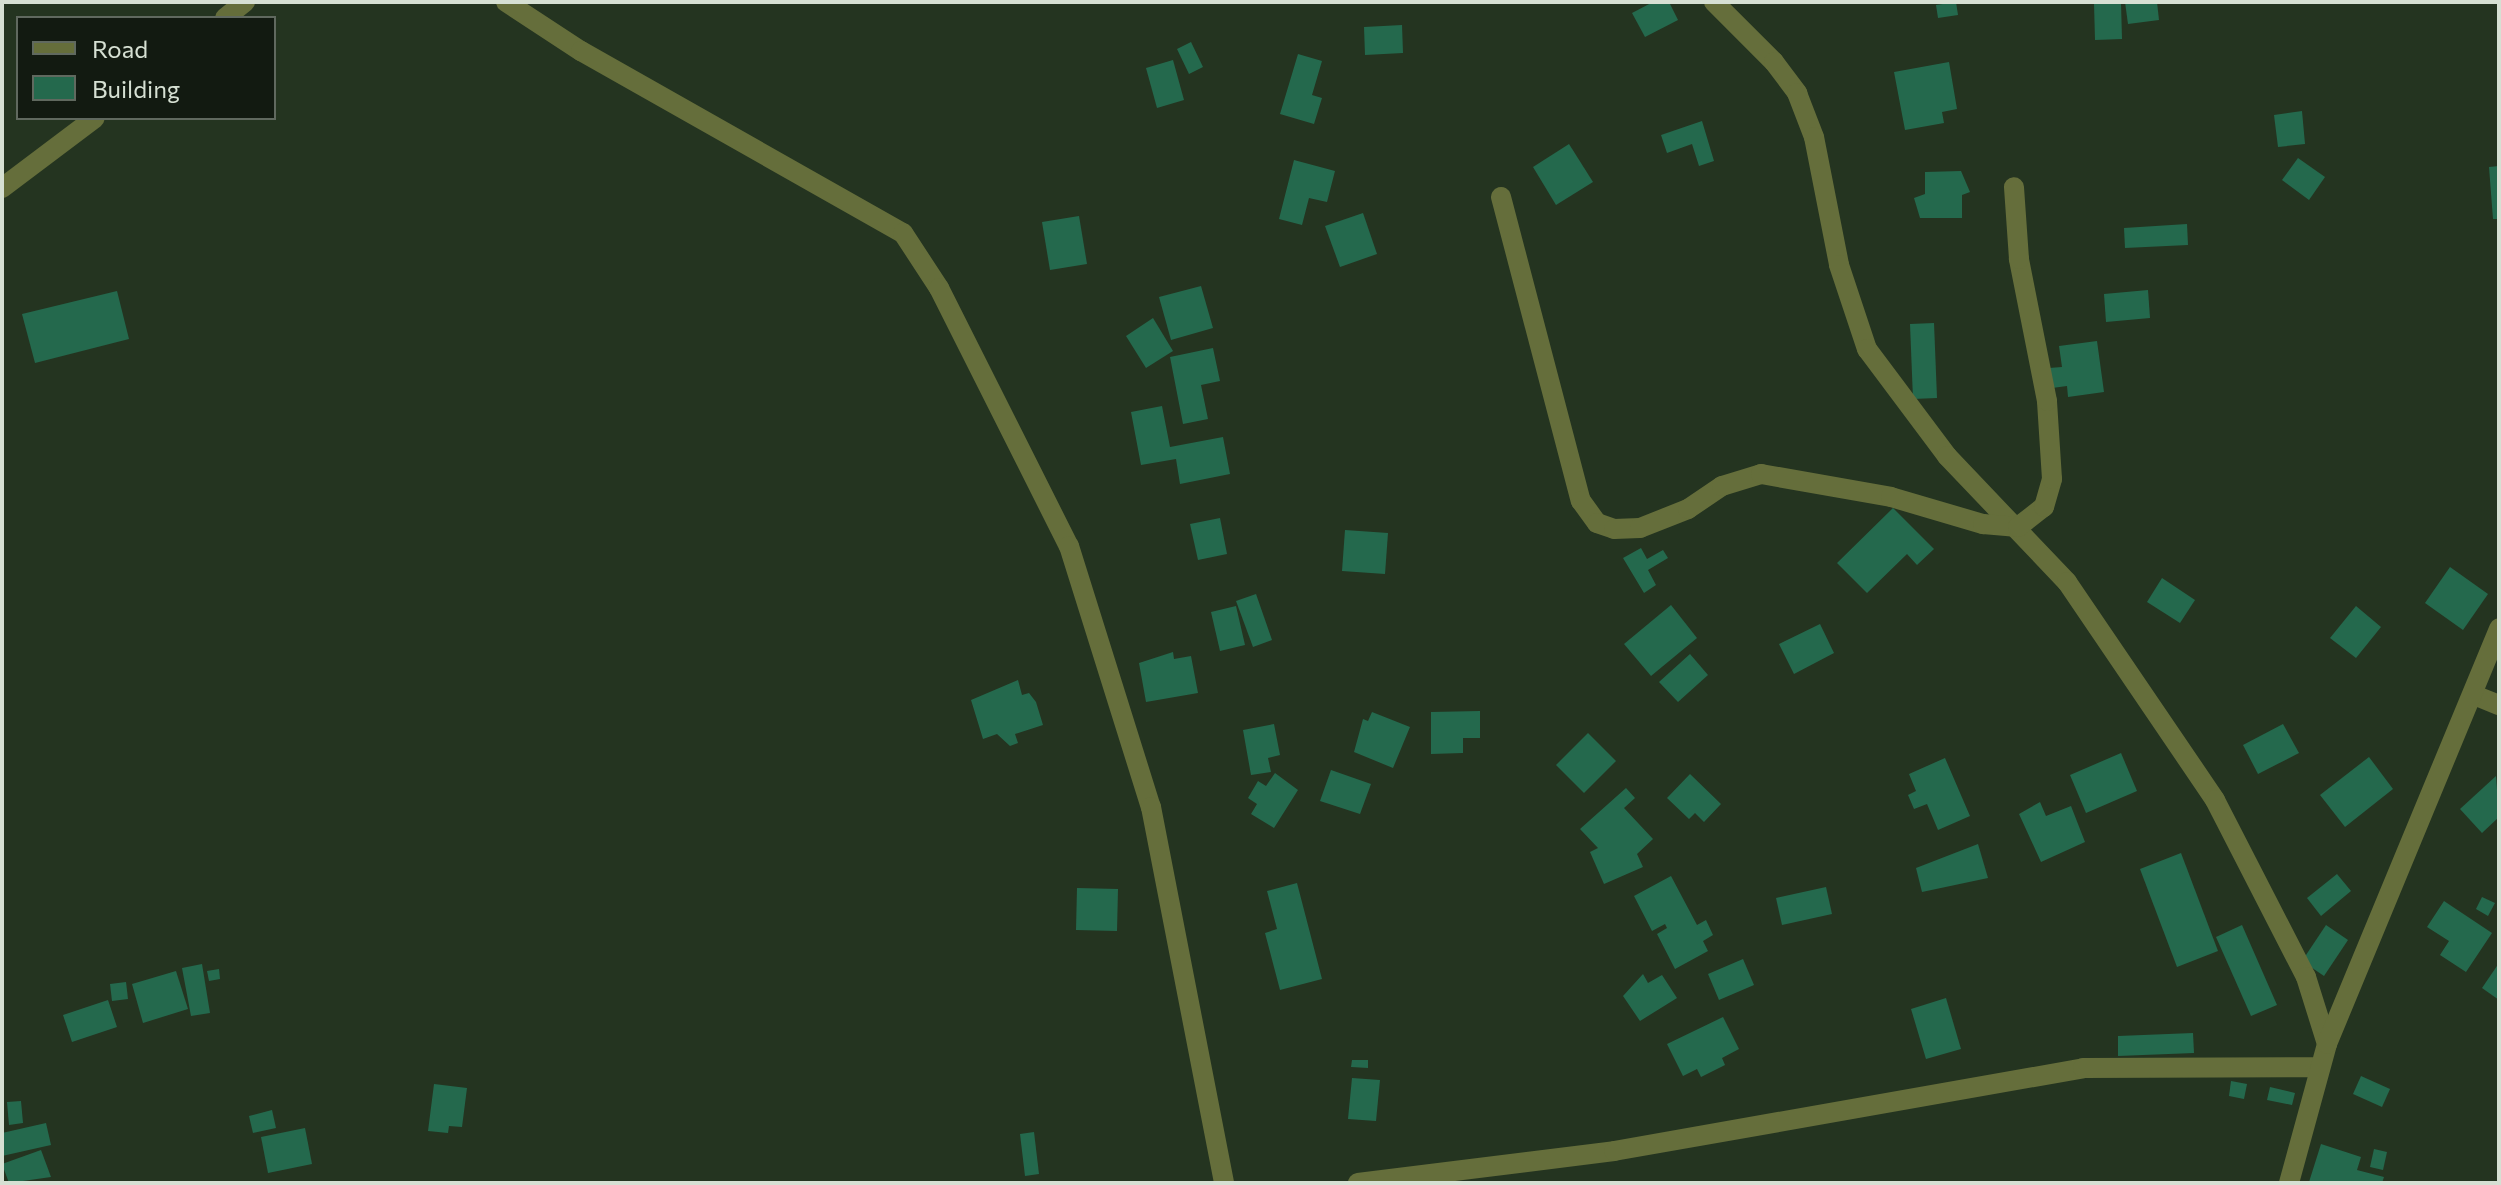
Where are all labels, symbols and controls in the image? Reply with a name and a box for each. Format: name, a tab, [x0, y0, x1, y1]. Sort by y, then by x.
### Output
legend	[16, 16, 276, 120]
text: Road	[92, 34, 148, 63]
text: Building	[92, 74, 180, 103]

